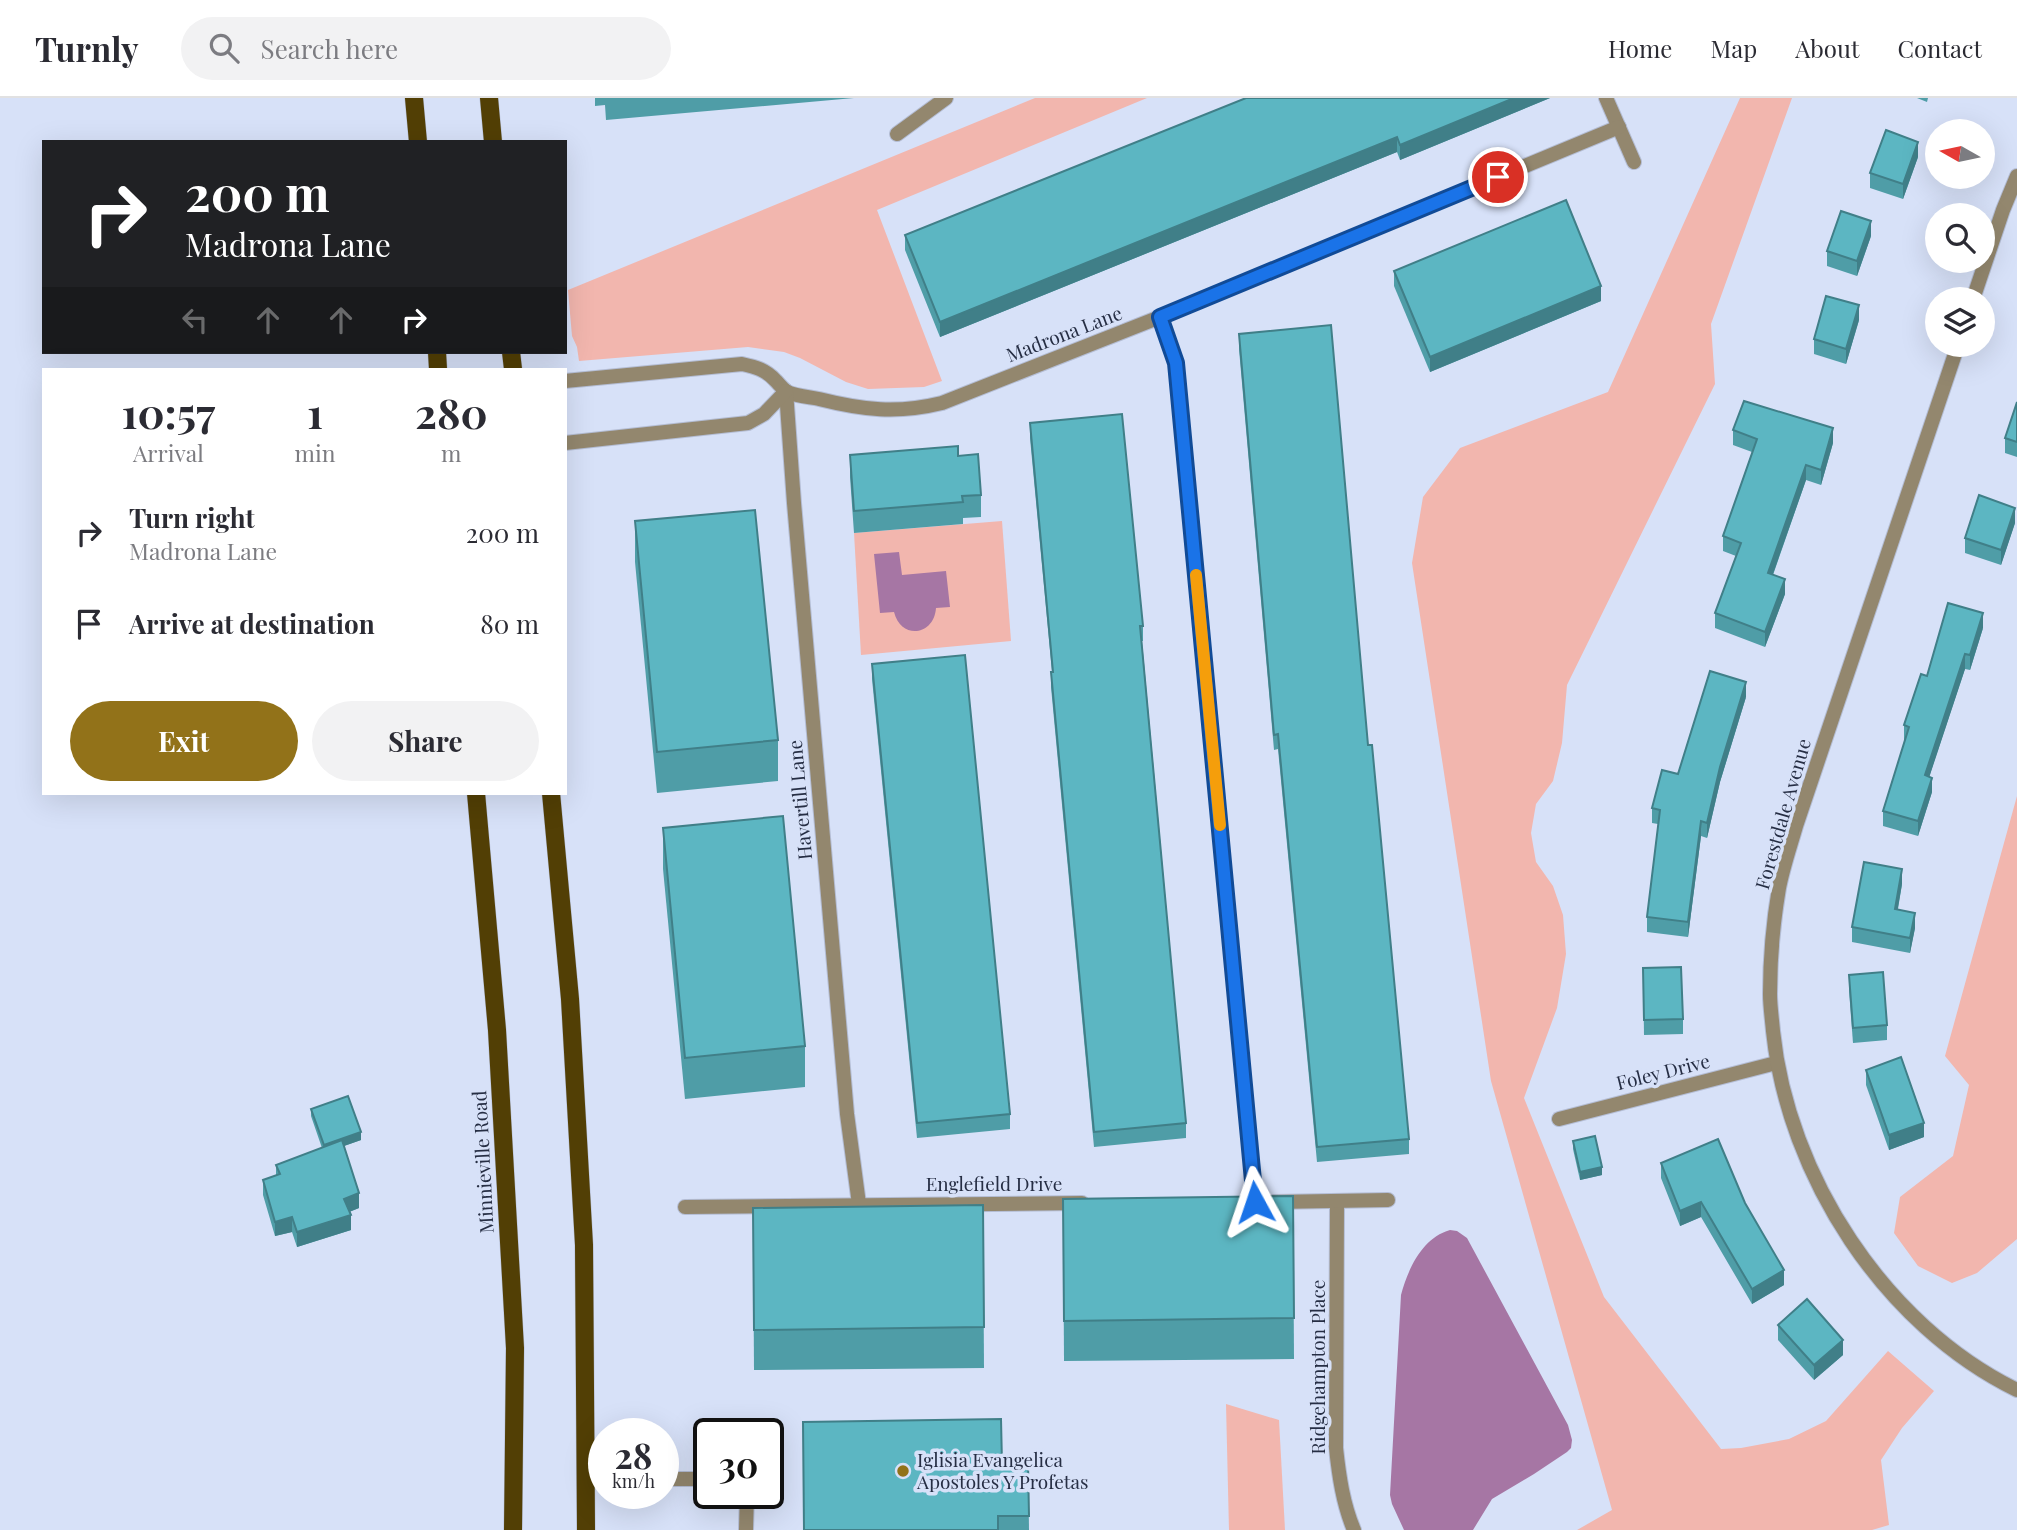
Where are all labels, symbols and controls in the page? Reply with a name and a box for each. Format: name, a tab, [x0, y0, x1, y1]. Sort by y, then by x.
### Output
search box	[181, 17, 671, 80]
text: Turnly	[35, 26, 139, 70]
icon: search	[205, 29, 243, 67]
text: Search here	[261, 31, 398, 66]
text: Home	[1608, 32, 1672, 64]
text: Map	[1710, 32, 1757, 64]
text: About	[1795, 32, 1859, 64]
text: Contact	[1897, 32, 1982, 64]
north arrow	[1925, 119, 1995, 189]
map controls	[1925, 119, 1995, 357]
pin	[1468, 147, 1528, 207]
icon: arrive	[1479, 158, 1517, 196]
text: 200 m	[185, 159, 330, 224]
icon: right	[70, 168, 161, 259]
button: search	[1925, 203, 1995, 273]
text: Madrona Lane	[185, 222, 391, 265]
button: layers	[1925, 287, 1995, 357]
street label: Madrona Lane	[1002, 299, 1125, 367]
icon: left	[176, 301, 214, 339]
icon: ahead	[249, 301, 287, 339]
icon: ahead	[322, 301, 360, 339]
icon: right	[395, 301, 433, 339]
text: 10:57	[121, 384, 215, 440]
text: 1	[307, 384, 323, 440]
text: 280	[415, 384, 488, 440]
text: Arrival	[133, 437, 204, 468]
text: min	[295, 437, 336, 468]
text: m	[441, 437, 461, 468]
text: Turn right	[129, 500, 255, 535]
icon: right	[70, 514, 108, 552]
text: 200 m	[466, 515, 539, 550]
text: Madrona Lane	[129, 535, 277, 566]
icon: arrive	[70, 605, 108, 643]
text: Arrive at destination	[129, 606, 375, 641]
text: 80 m	[480, 606, 539, 641]
button: Exit	[70, 701, 298, 781]
button: Share	[312, 701, 539, 781]
street label: Forestdale Avenue	[1748, 735, 1816, 892]
street label: Havertill Lane	[781, 739, 817, 861]
street label: Foley Drive	[1613, 1047, 1712, 1095]
street label: Minnieville Road	[465, 1090, 499, 1234]
position arrow	[1218, 1165, 1292, 1239]
street label: Englefield Drive	[926, 1170, 1062, 1196]
street label: Ridgehampton Place	[1304, 1280, 1330, 1454]
speed limit sign: 30	[693, 1418, 784, 1509]
text: 28	[615, 1431, 652, 1478]
place label: Iglisia Evangelica Apostoles Y Profetas	[916, 1446, 1089, 1494]
marker: Iglisia Evangelica Apostoles Y Profetas	[895, 1463, 911, 1479]
text: km/h	[612, 1469, 655, 1493]

